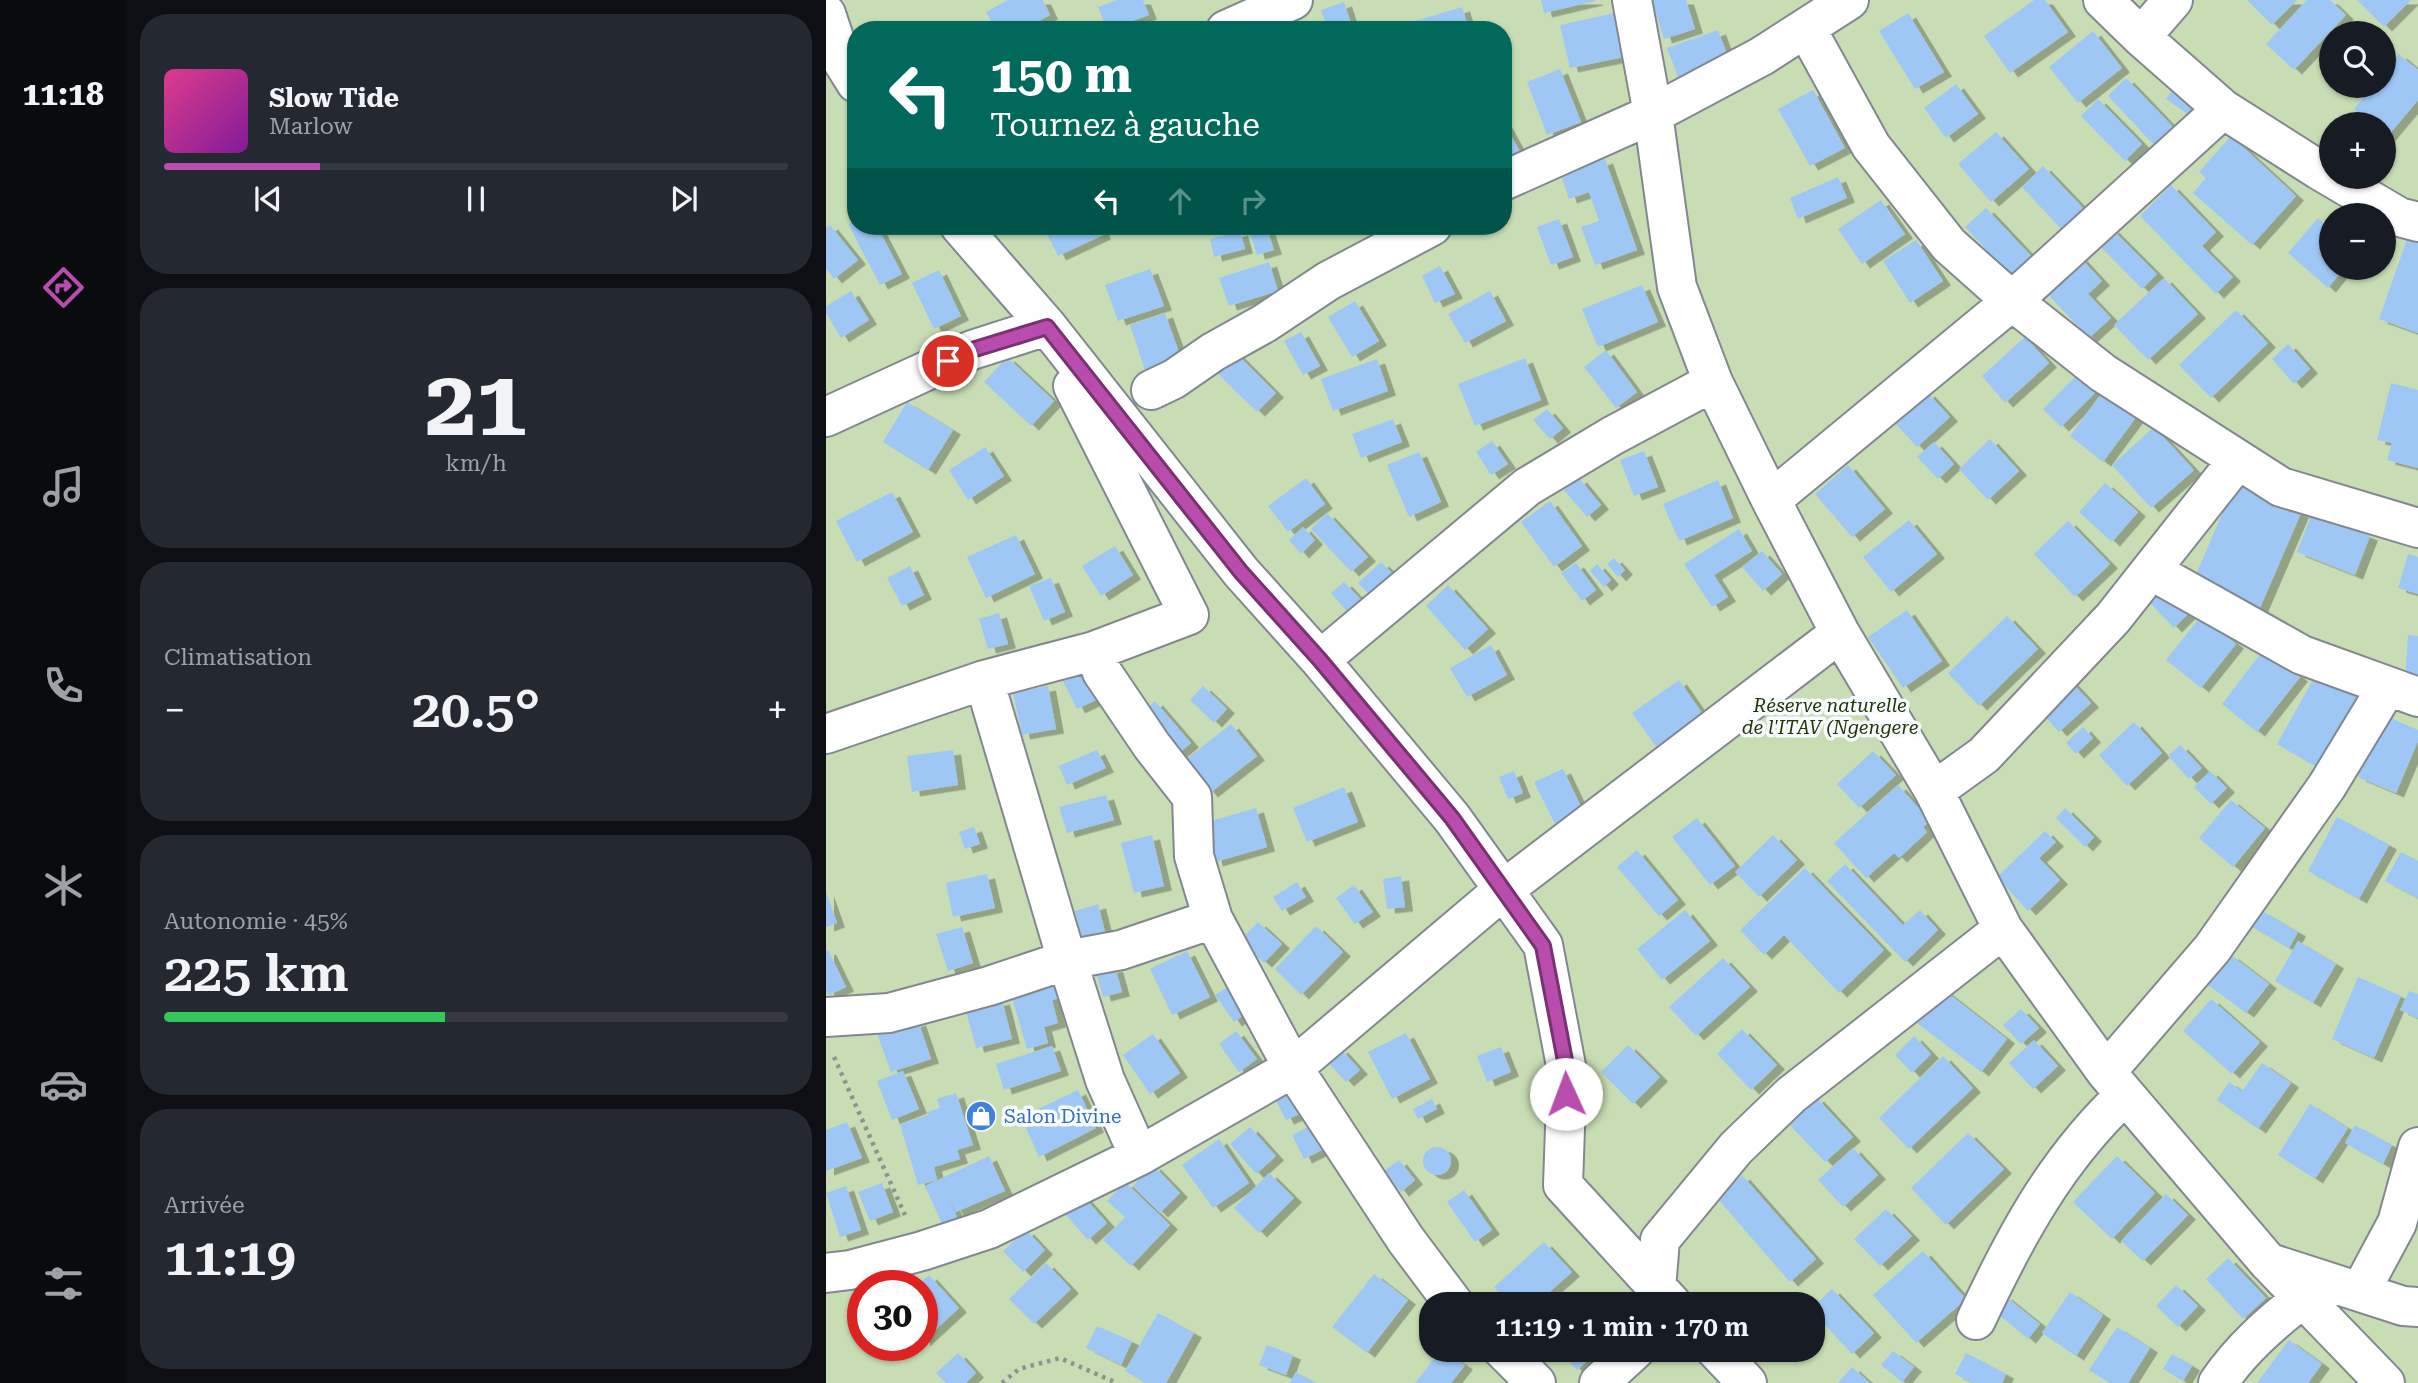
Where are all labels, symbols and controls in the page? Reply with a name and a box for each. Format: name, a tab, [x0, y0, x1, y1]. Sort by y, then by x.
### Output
map controls	[2319, 21, 2396, 280]
button: search	[2319, 21, 2396, 98]
text: 150 m	[990, 47, 1132, 104]
icon: left	[875, 49, 966, 140]
text: 11:18	[22, 75, 104, 113]
text: Slow Tide	[269, 83, 399, 113]
text: Tournez à gauche	[990, 106, 1260, 144]
button: +	[2319, 112, 2396, 189]
text: Marlow	[269, 113, 352, 140]
icon: previous	[249, 180, 287, 218]
icon: pause	[457, 180, 495, 218]
icon: next	[665, 180, 703, 218]
icon: left	[1088, 182, 1126, 220]
icon: ahead	[1161, 182, 1199, 220]
icon: right	[1234, 182, 1272, 220]
button: −	[2319, 203, 2396, 280]
icon: directions	[39, 263, 88, 312]
pin	[918, 331, 978, 391]
icon: arrive	[929, 342, 967, 380]
text: 21	[425, 351, 527, 457]
text: km/h	[445, 450, 507, 477]
icon: music	[39, 462, 88, 511]
text: Climatisation	[164, 644, 312, 671]
icon: phone	[39, 661, 88, 710]
text: 20.5°	[412, 679, 540, 740]
text: −	[164, 688, 185, 732]
text: +	[767, 688, 788, 732]
park label: Réserve naturelle de l'ITAV (Ngengere	[1742, 694, 1919, 739]
icon: climate	[39, 861, 88, 910]
text: Autonomie · 45%	[164, 908, 348, 935]
text: 225 km	[164, 943, 349, 1004]
position arrow	[1529, 1057, 1603, 1131]
icon: car	[39, 1060, 88, 1109]
shop icon: Salon Divine	[964, 1099, 998, 1133]
place label: Salon Divine	[1004, 1105, 1121, 1128]
text: Arrivée	[164, 1192, 245, 1219]
text: 11:19	[164, 1227, 296, 1288]
icon: filters	[39, 1259, 88, 1308]
speed limit sign: 30	[847, 1270, 938, 1361]
text: 11:19 · 1 min · 170 m	[1495, 1312, 1749, 1342]

